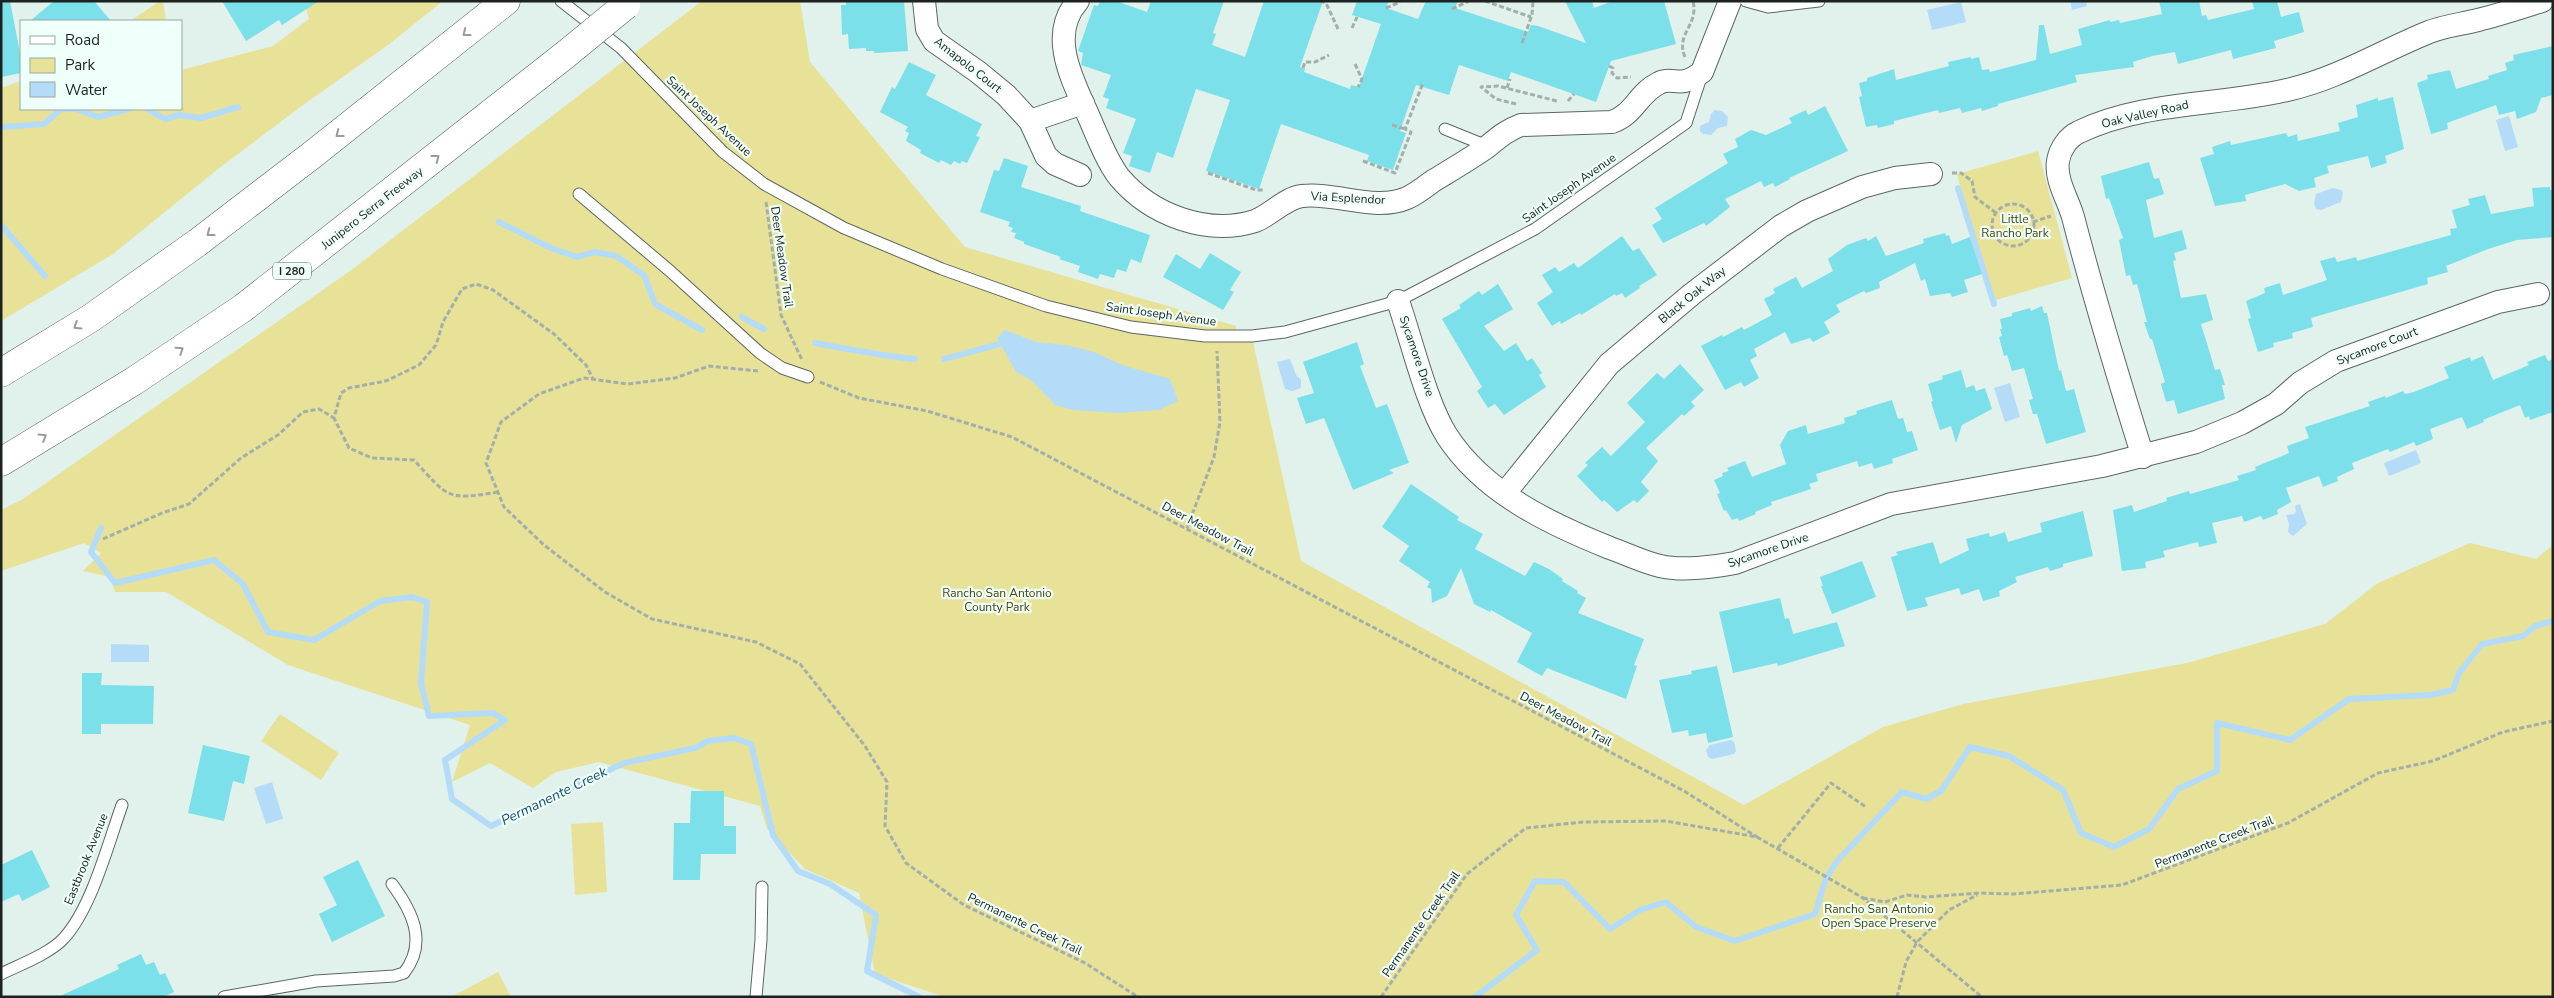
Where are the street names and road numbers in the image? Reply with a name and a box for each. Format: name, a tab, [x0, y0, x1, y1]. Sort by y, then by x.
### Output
street label: Amapolo Court	[931, 33, 1006, 97]
street label: Saint Joseph Avenue	[663, 72, 755, 160]
street label: Oak Valley Road	[2100, 96, 2190, 132]
street label: Saint Joseph Avenue	[1519, 150, 1619, 226]
street label: Junipero Serra Freeway	[317, 163, 427, 253]
street label: Via Esplendor	[1309, 188, 1386, 208]
street label: Deer Meadow Trail	[767, 205, 797, 309]
road number: I 280	[273, 262, 311, 280]
street label: Black Oak Way	[1655, 262, 1730, 327]
street label: Saint Joseph Avenue	[1105, 298, 1217, 330]
street label: Sycamore Drive	[1396, 314, 1438, 398]
street label: Sycamore Court	[2334, 323, 2421, 369]
street label: Deer Meadow Trail	[1159, 498, 1257, 560]
street label: Sycamore Drive	[1726, 529, 1810, 571]
street label: Deer Meadow Trail	[1517, 688, 1615, 750]
street label: Eastbrook Avenue	[60, 811, 112, 907]
street label: Permanente Creek Trail	[2152, 812, 2276, 872]
street label: Permanente Creek Trail	[1378, 868, 1464, 980]
street label: Permanente Creek Trail	[965, 889, 1085, 959]

